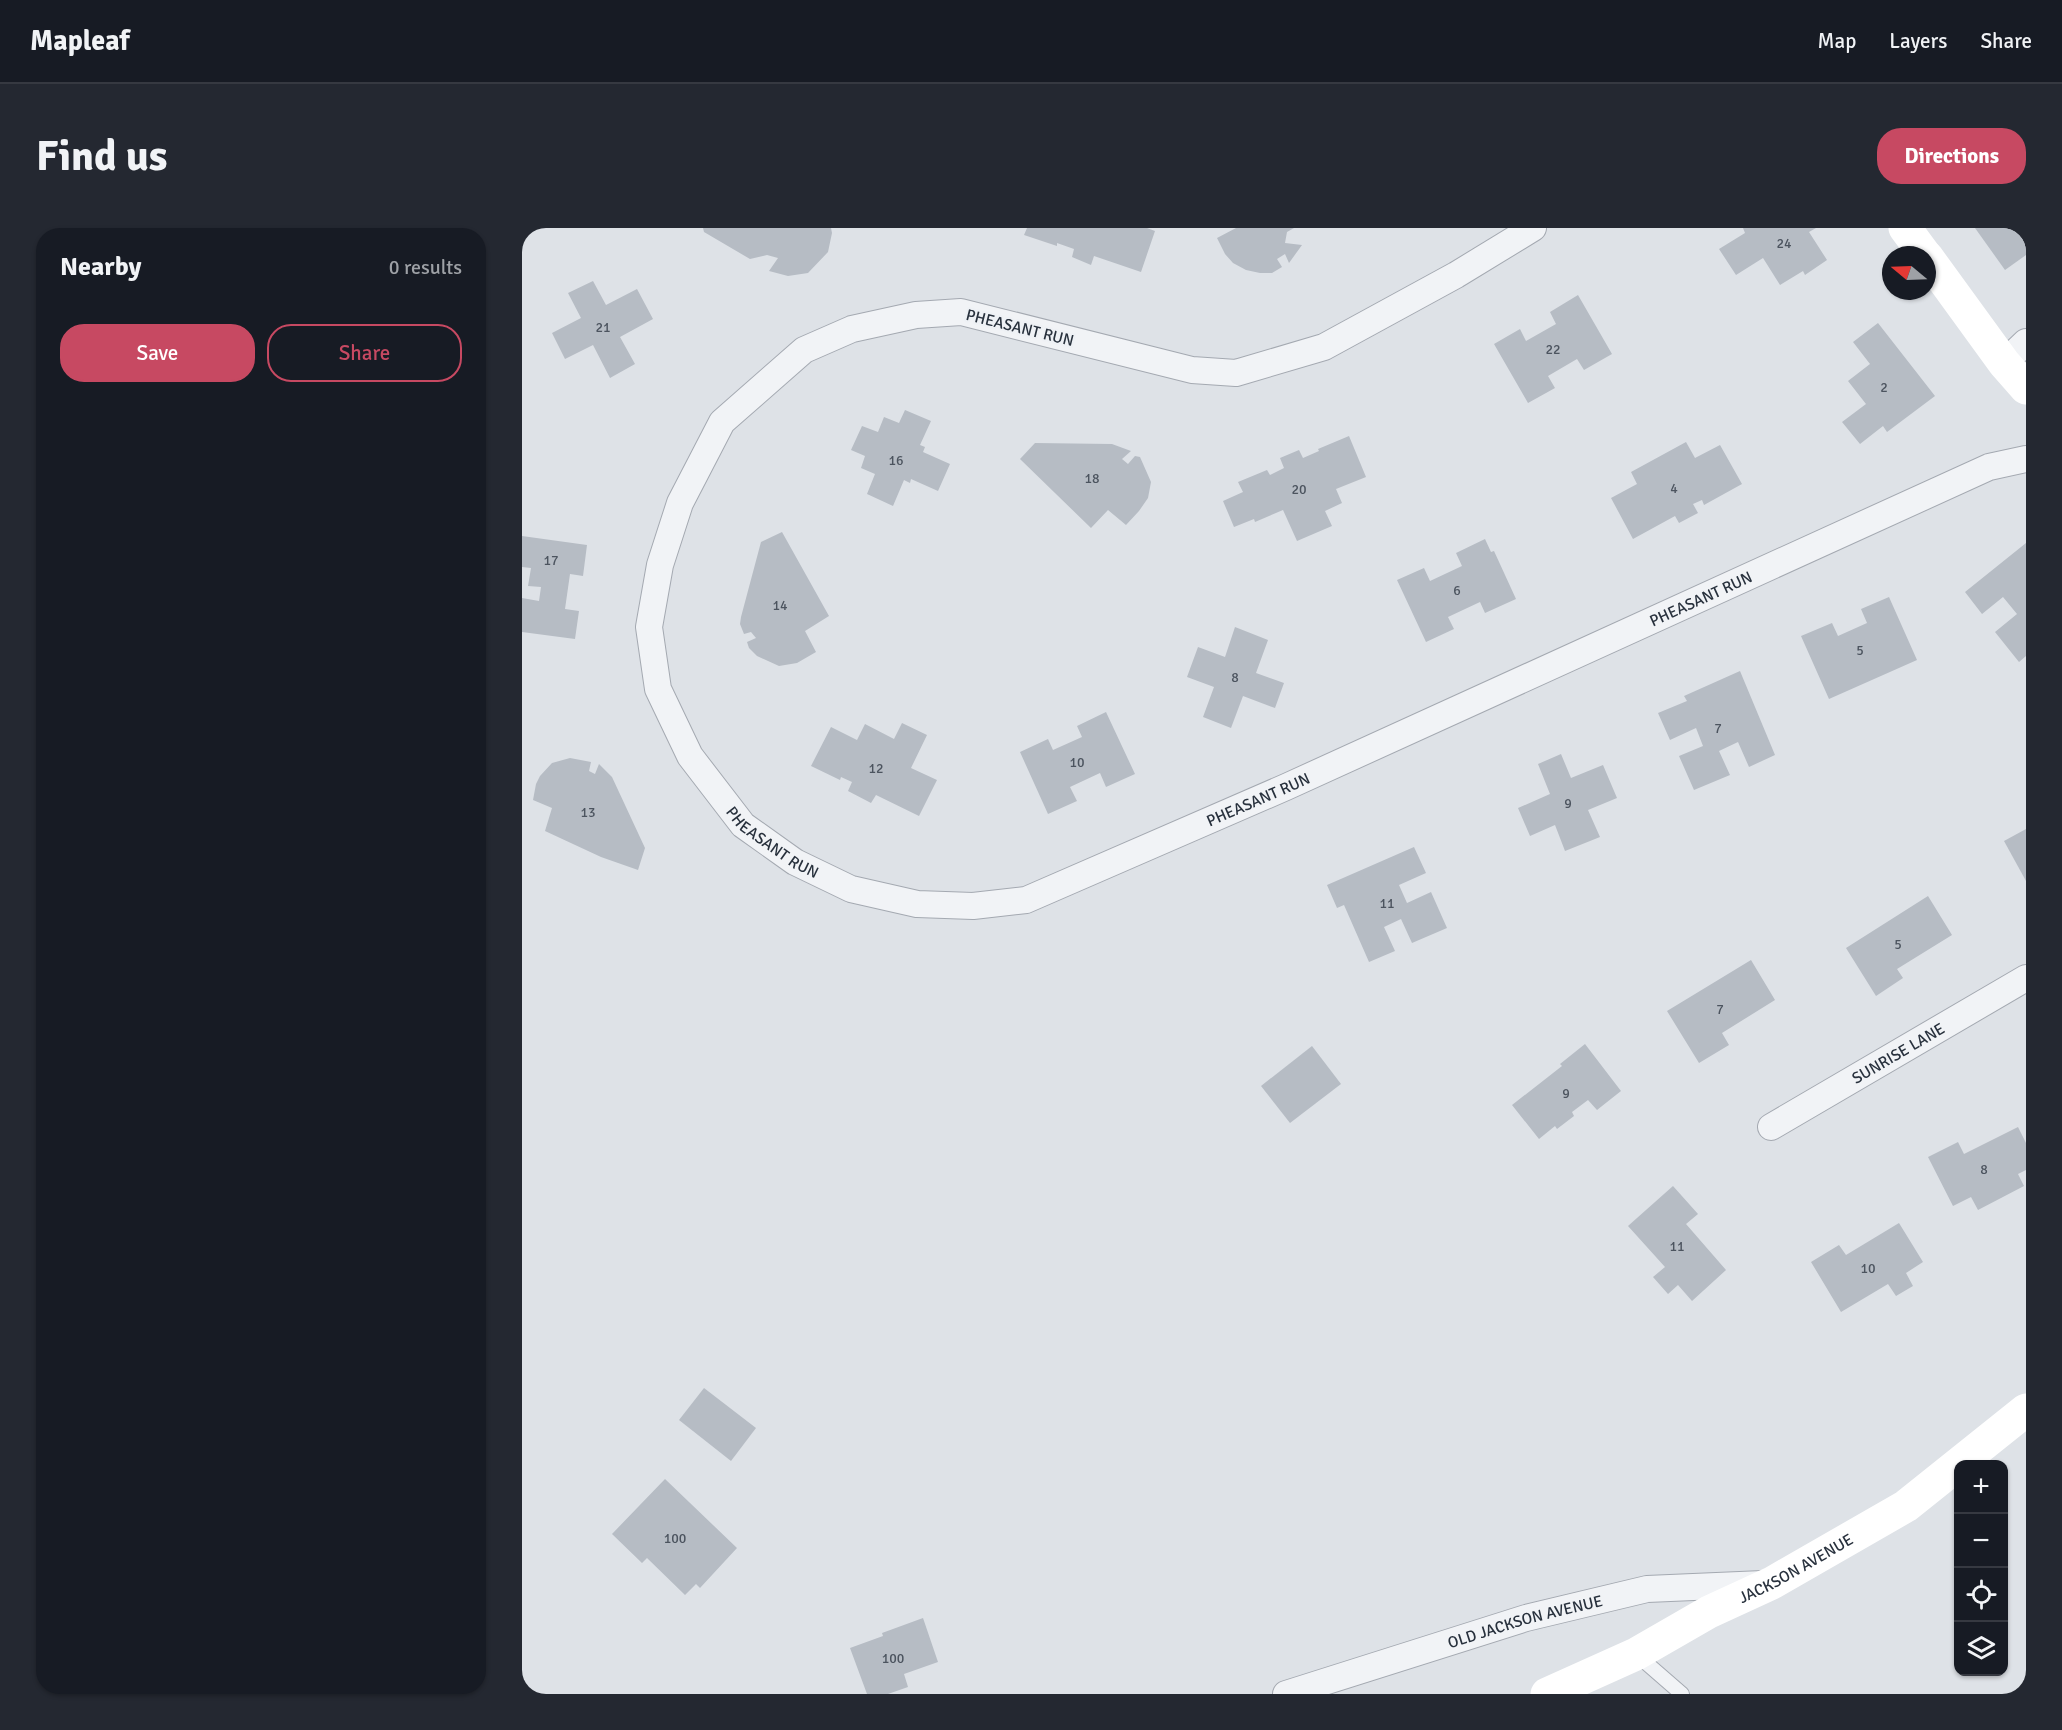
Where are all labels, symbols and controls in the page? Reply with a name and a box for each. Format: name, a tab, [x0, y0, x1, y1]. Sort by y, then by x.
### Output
text: Mapleaf	[30, 24, 130, 58]
text: Map	[1818, 28, 1856, 54]
text: Layers	[1889, 28, 1947, 54]
text: Share	[1980, 28, 2032, 54]
button: Directions	[1877, 128, 2026, 184]
text: Find us	[36, 131, 167, 182]
house number: 24	[1776, 235, 1792, 252]
north arrow	[1882, 246, 1936, 300]
text: Nearby	[60, 251, 141, 283]
text: 0 results	[389, 255, 462, 280]
street label: PHEASANT RUN	[964, 305, 1076, 351]
house number: 21	[595, 319, 611, 336]
button: Save	[60, 324, 255, 382]
button: Share	[267, 324, 462, 382]
house number: 22	[1545, 341, 1561, 358]
house number: 2	[1880, 379, 1888, 396]
house number: 16	[888, 452, 904, 469]
house number: 18	[1084, 470, 1100, 487]
house number: 4	[1670, 480, 1678, 497]
house number: 20	[1291, 481, 1307, 498]
house number: 17	[543, 552, 559, 569]
street label: PHEASANT RUN	[1646, 567, 1755, 631]
house number: 6	[1453, 582, 1461, 599]
house number: 14	[772, 597, 788, 614]
house number: 5	[1856, 642, 1864, 659]
house number: 8	[1231, 669, 1239, 686]
house number: 7	[1714, 720, 1722, 737]
house number: 10	[1069, 754, 1085, 771]
house number: 12	[868, 760, 884, 777]
street label: PHEASANT RUN	[1204, 769, 1313, 831]
house number: 9	[1564, 795, 1572, 812]
street label: PHEASANT RUN	[721, 803, 822, 883]
house number: 13	[580, 804, 596, 821]
house number: 11	[1379, 895, 1395, 912]
house number: 5	[1894, 936, 1902, 953]
house number: 7	[1716, 1001, 1724, 1018]
street label: SUNRISE LANE	[1848, 1019, 1948, 1089]
house number: 9	[1562, 1085, 1570, 1102]
house number: 8	[1980, 1161, 1988, 1178]
house number: 11	[1669, 1238, 1685, 1255]
house number: 10	[1860, 1260, 1876, 1277]
map controls	[1954, 1460, 2008, 1676]
button: +	[1954, 1460, 2008, 1514]
button: −	[1954, 1514, 2008, 1568]
house number: 100	[664, 1530, 686, 1547]
street label: JACKSON AVENUE	[1736, 1530, 1857, 1608]
button: locate	[1954, 1568, 2008, 1622]
street label: OLD JACKSON AVENUE	[1445, 1591, 1605, 1653]
button: layers	[1954, 1622, 2008, 1676]
house number: 100	[882, 1650, 904, 1667]

